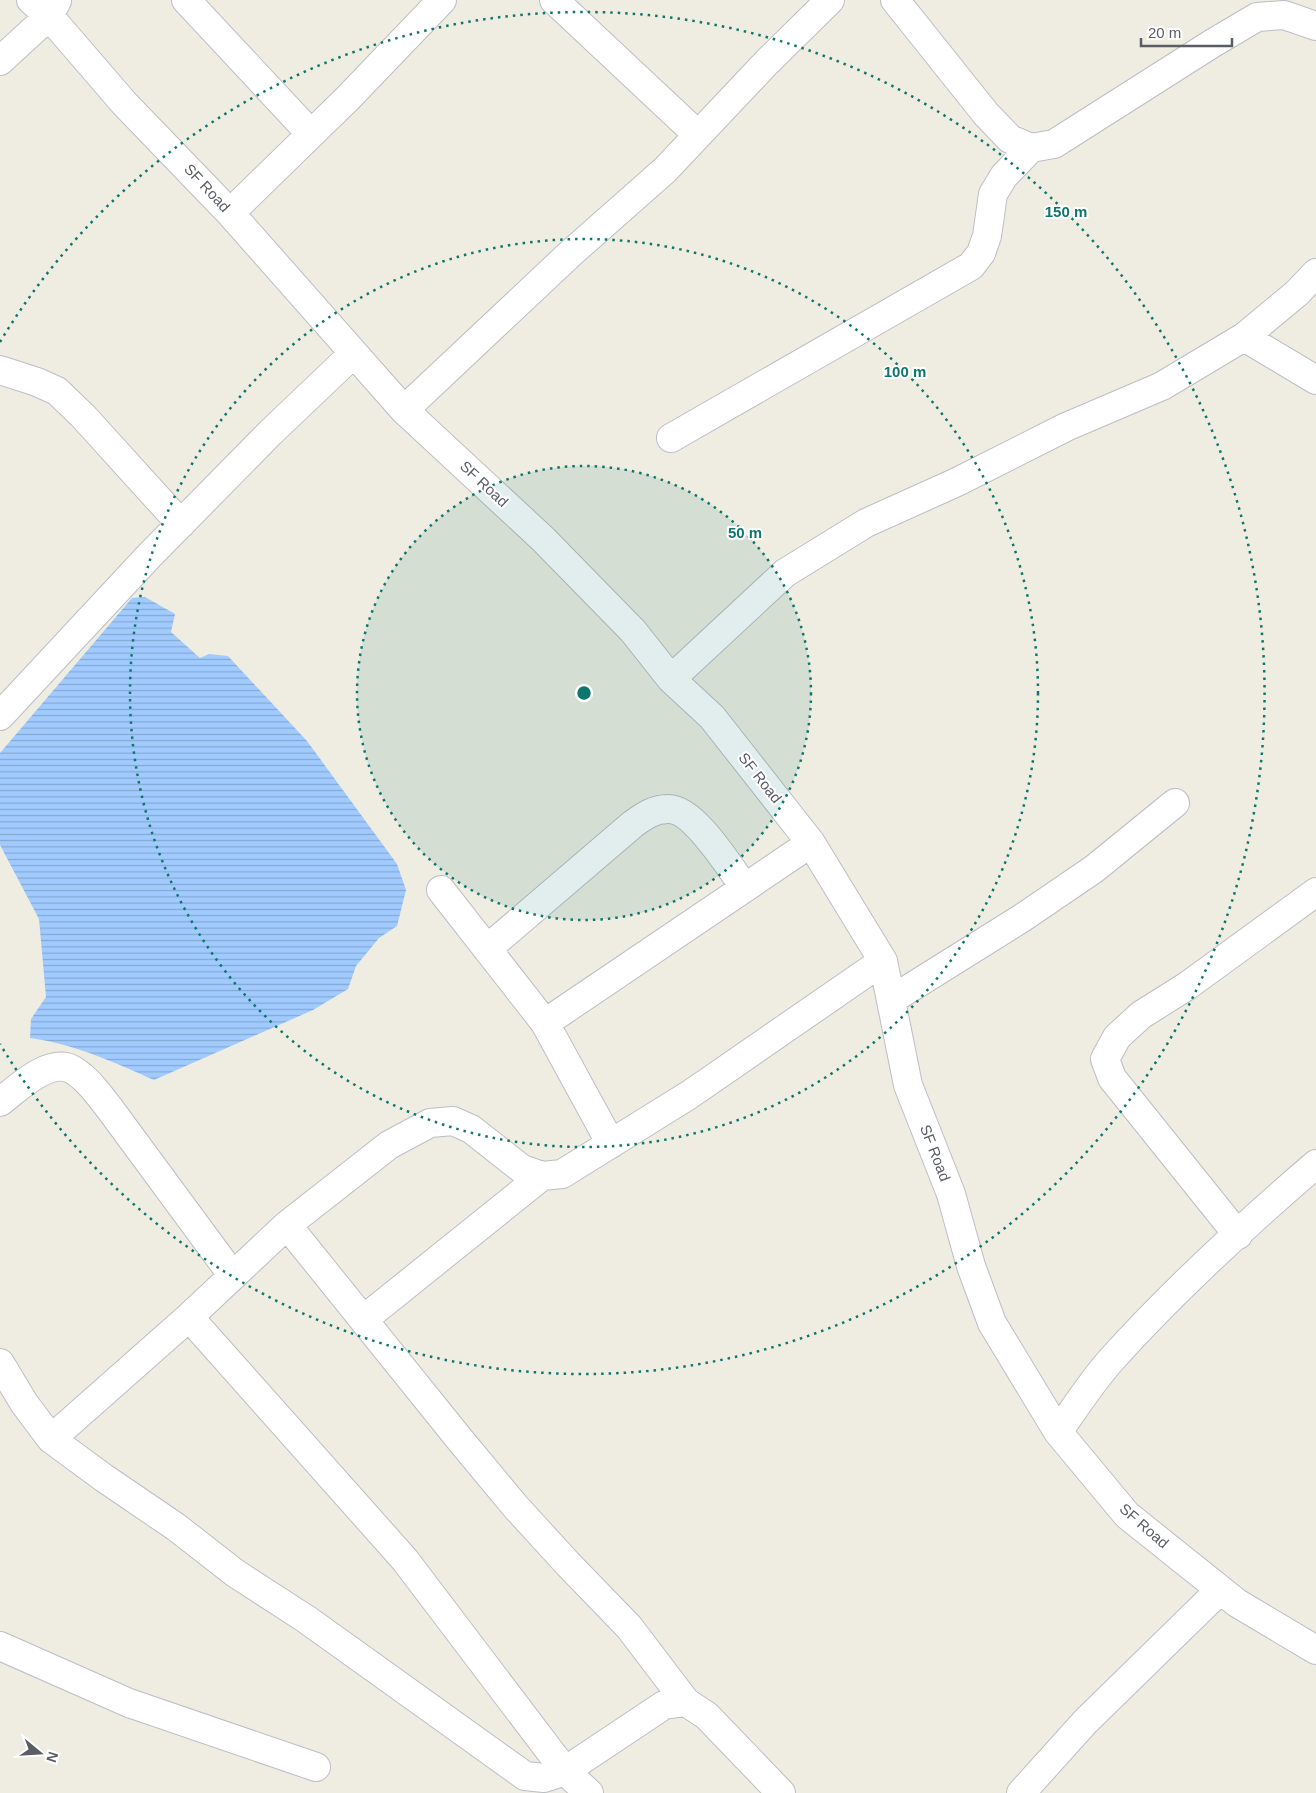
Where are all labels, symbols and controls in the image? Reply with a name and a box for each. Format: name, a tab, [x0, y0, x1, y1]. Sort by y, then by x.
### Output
scale bar	[1141, 15, 1232, 47]
text: 20 m	[1148, 24, 1181, 41]
street label: SF Road	[181, 160, 234, 215]
text: 150 m	[1045, 203, 1087, 220]
text: 100 m	[884, 363, 926, 380]
street label: SF Road	[457, 457, 512, 510]
text: 50 m	[728, 524, 762, 541]
centre of rings	[575, 684, 593, 702]
street label: SF Road	[735, 749, 785, 806]
street label: SF Road	[917, 1122, 954, 1184]
street label: SF Road	[1116, 1500, 1172, 1551]
north arrow	[15, 1728, 65, 1778]
text: N	[43, 1750, 62, 1764]

